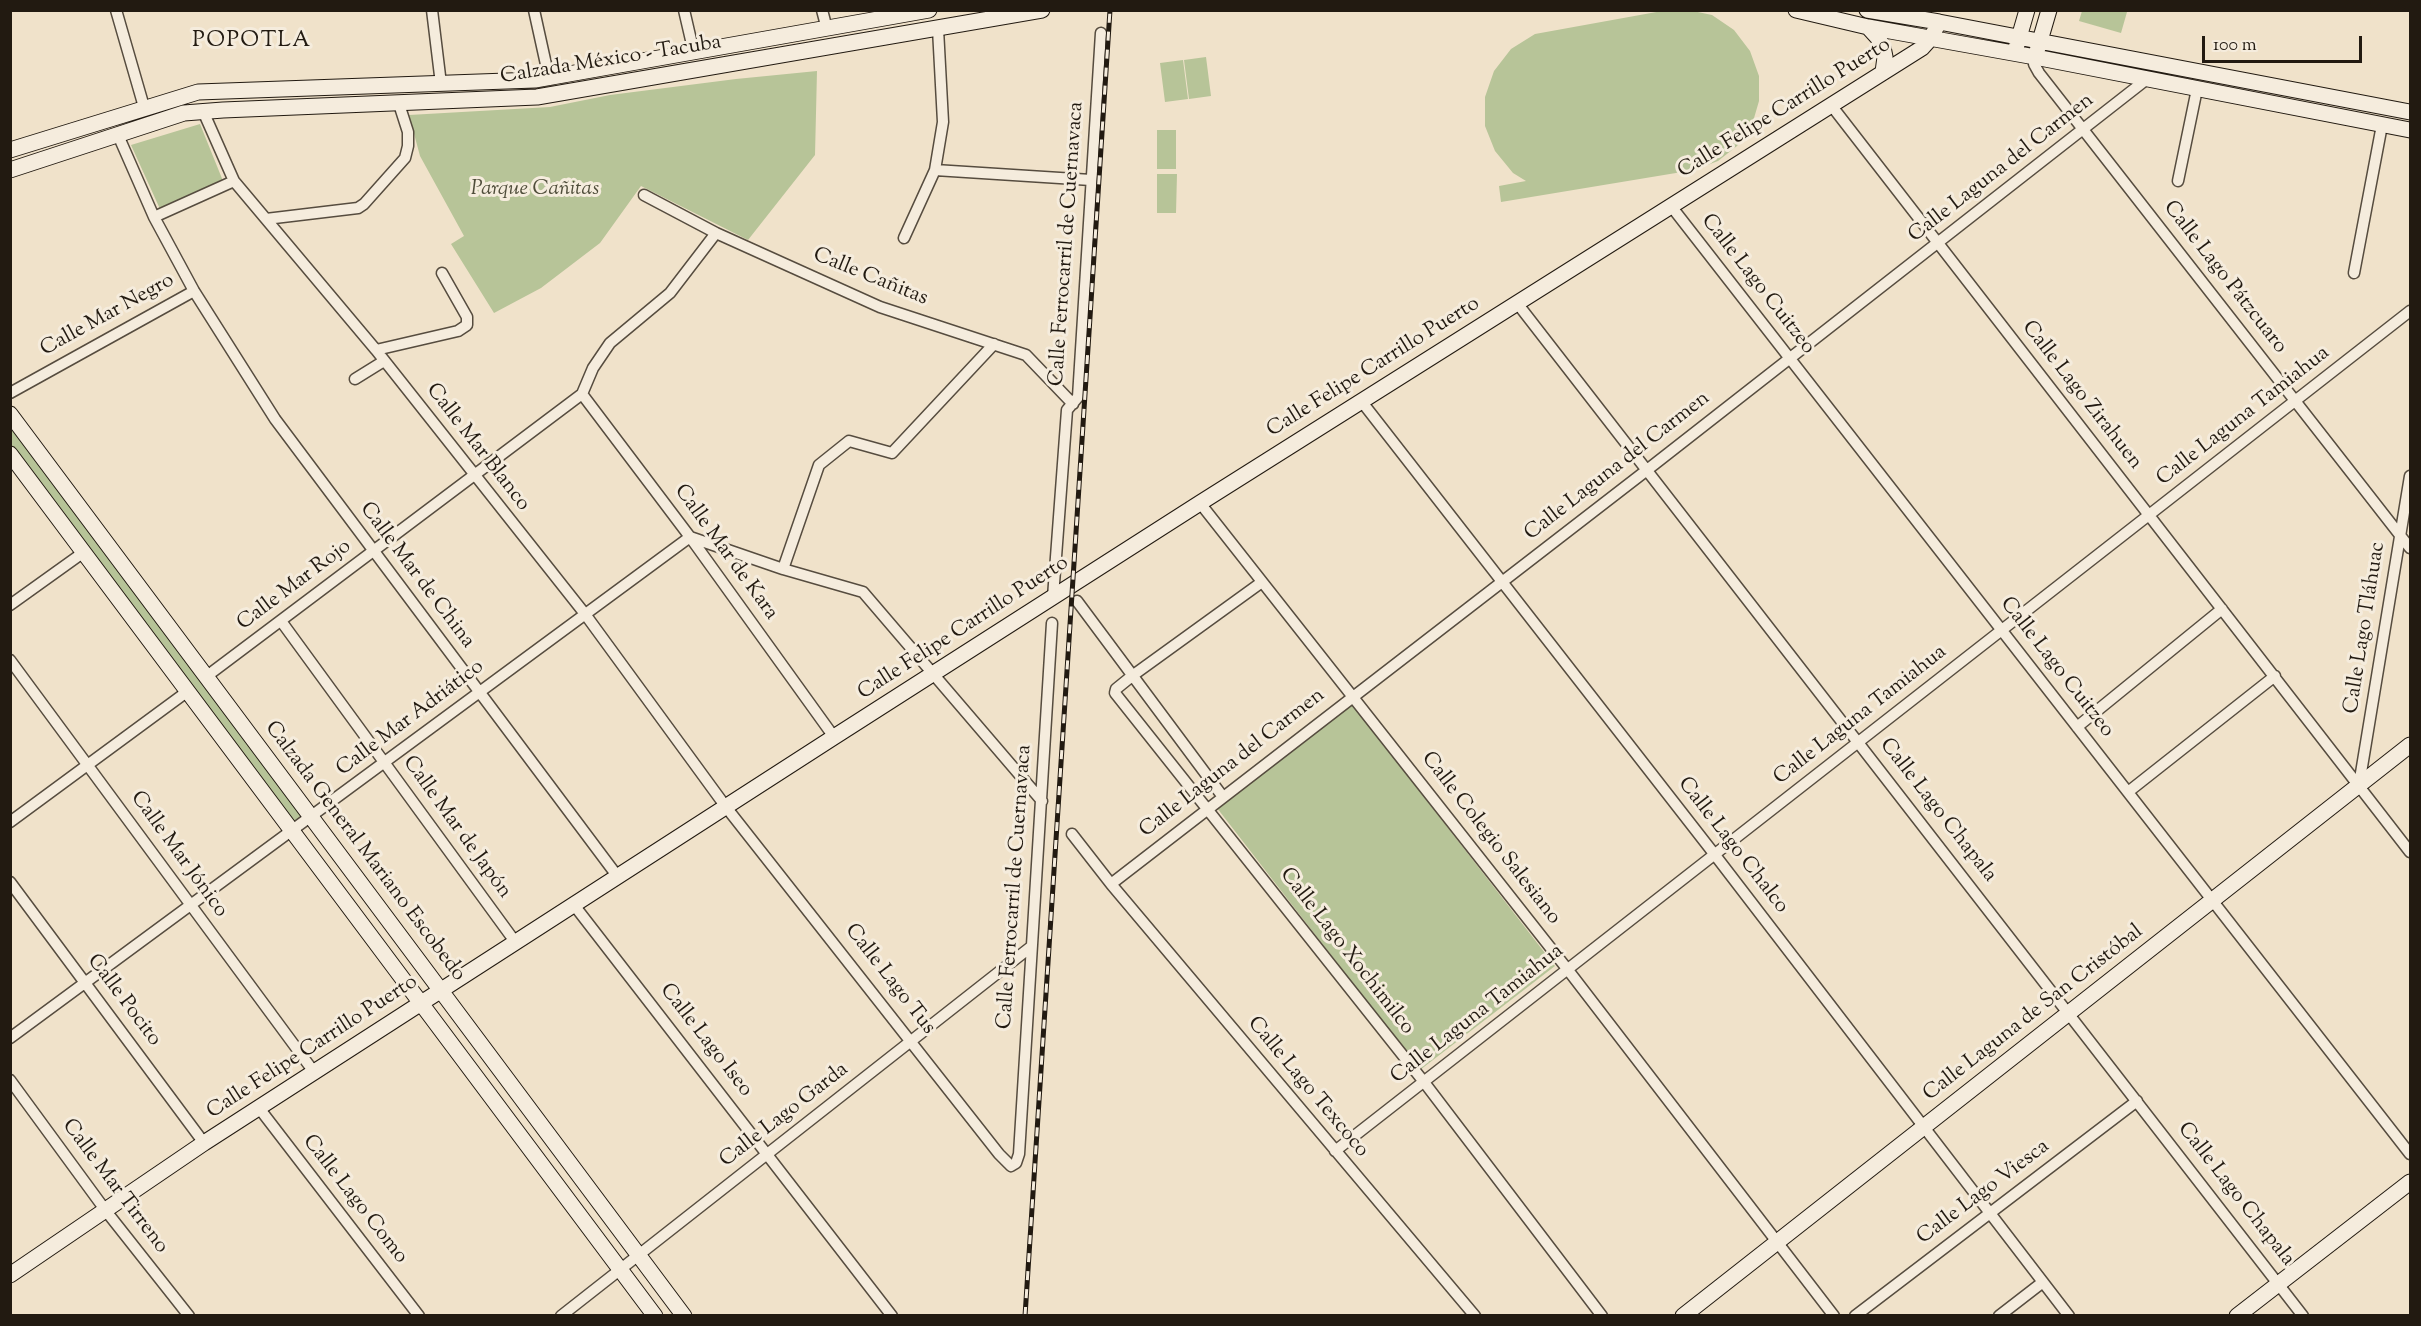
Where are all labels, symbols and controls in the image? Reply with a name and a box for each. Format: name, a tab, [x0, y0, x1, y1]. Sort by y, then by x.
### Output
scale bar	[2205, 24, 2366, 62]
district label: POPOTLA	[192, 29, 312, 55]
street label: Calzada México - Tacuba	[499, 31, 723, 91]
street label: Calle Felipe Carrillo Puerto	[1674, 33, 1896, 185]
text: 100 m	[2213, 33, 2257, 59]
street label: Calle Laguna del Carmen	[1904, 89, 2100, 249]
street label: Calle Ferrocarril de Cuernavaca	[1045, 101, 1091, 387]
park label: Parque Cañitas	[471, 177, 599, 203]
street label: Calle Lago Pátzcuaro	[2157, 197, 2291, 359]
street label: Calle Lago Cuitzeo	[1694, 210, 1820, 360]
street label: Calle Cañitas	[809, 244, 931, 312]
street label: Calle Mar Negro	[37, 269, 179, 363]
street label: Calle Felipe Carrillo Puerto	[1263, 292, 1485, 444]
street label: Calle Lago Zirahuen	[2015, 317, 2147, 475]
street label: Calle Laguna Tamiahua	[2153, 342, 2335, 492]
street label: Calle Mar Blanco	[419, 379, 535, 517]
street label: Calle Laguna del Carmen	[1520, 387, 1716, 547]
street label: Calle Mar de Kara	[667, 480, 783, 626]
street label: Calle Mar de China	[353, 498, 479, 654]
street label: Calle Mar Rojo	[233, 535, 357, 637]
street label: Calle Lago Tláhuac	[2340, 540, 2392, 716]
street label: Calle Felipe Carrillo Puerto	[854, 551, 1074, 707]
street label: Calle Lago Cuitzeo	[1993, 593, 2119, 743]
street label: Calle Laguna Tamiahua	[1770, 641, 1952, 791]
street label: Calle Mar Adriático	[332, 655, 490, 783]
street label: Calle Laguna del Carmen	[1135, 684, 1331, 844]
street label: Calzada General Mariano Escobedo	[258, 717, 470, 987]
street label: Calle Lago Chapala	[1873, 734, 2001, 888]
street label: Calle Ferrocarril de Cuernavaca	[993, 744, 1039, 1030]
street label: Calle Colegio Salesiano	[1415, 748, 1565, 930]
street label: Calle Mar de Japón	[396, 752, 516, 904]
street label: Calle Lago Chalco	[1671, 773, 1793, 919]
street label: Calle Mar Jónico	[124, 787, 232, 923]
street label: Calle Lago Xochimilco	[1273, 864, 1419, 1040]
street label: Calle Lago Tus	[838, 920, 940, 1040]
street label: Calle Laguna de San Cristóbal	[1919, 920, 2149, 1108]
street label: Calle Laguna Tamiahua	[1387, 940, 1569, 1090]
street label: Calle Pocito	[80, 950, 166, 1052]
street label: Calle Felipe Carrillo Puerto	[203, 970, 423, 1126]
street label: Calle Lago Iseo	[653, 979, 757, 1103]
street label: Calle Lago Texcoco	[1241, 1012, 1373, 1164]
street label: Calle Lago Garda	[716, 1058, 854, 1174]
street label: Calle Mar Tirreno	[55, 1115, 173, 1259]
street label: Calle Lago Chapala	[2171, 1118, 2299, 1272]
street label: Calle Lago Como	[296, 1131, 412, 1269]
street label: Calle Lago Viesca	[1913, 1135, 2055, 1251]

